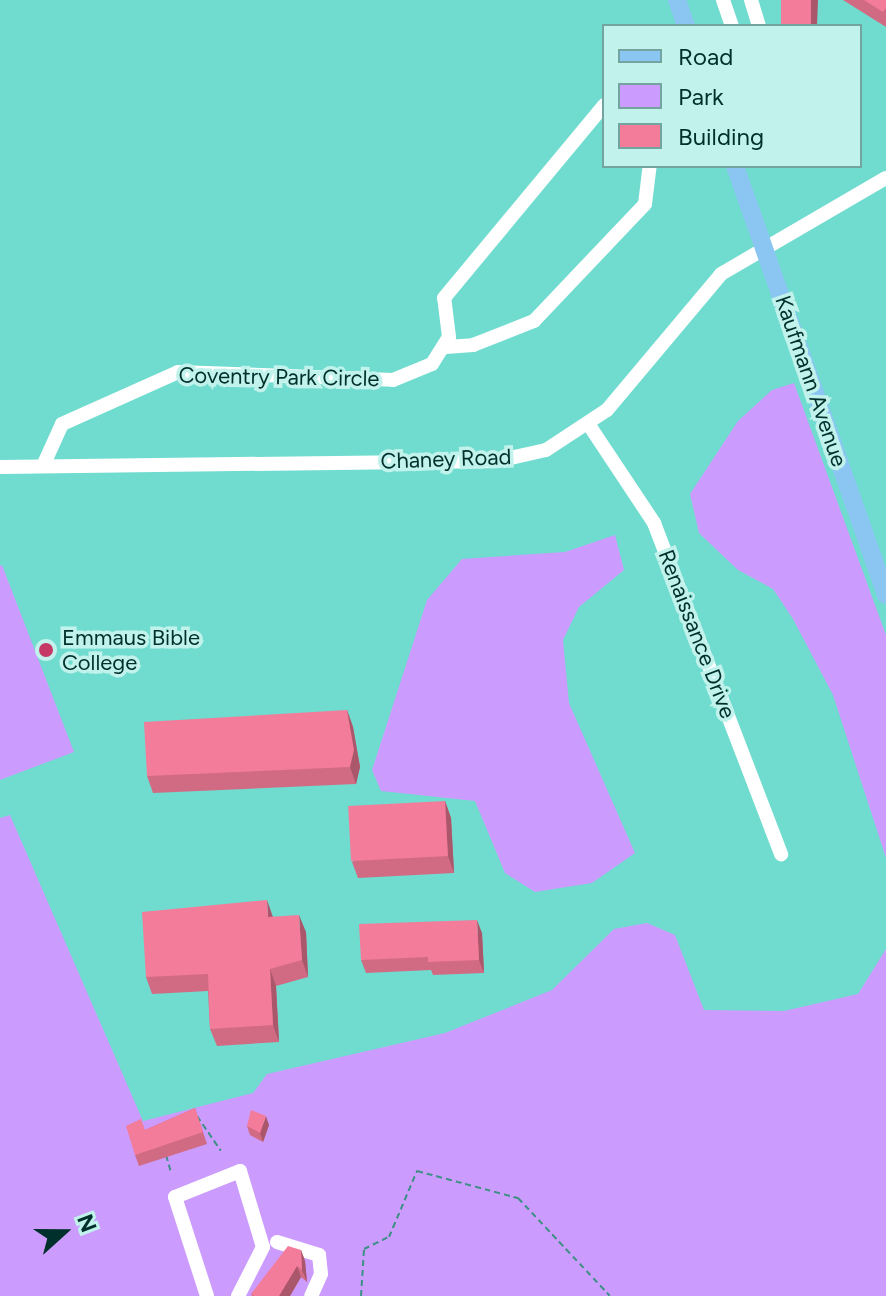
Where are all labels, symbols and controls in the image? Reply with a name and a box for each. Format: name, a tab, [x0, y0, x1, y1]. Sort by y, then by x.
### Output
legend	[602, 24, 862, 168]
text: Road	[678, 42, 733, 71]
text: Park	[678, 82, 724, 111]
text: Building	[678, 122, 764, 151]
street label: Kaufmann Avenue	[769, 292, 853, 470]
street label: Coventry Park Circle	[178, 362, 380, 392]
street label: Chaney Road	[380, 444, 512, 474]
street label: Renaissance Drive	[653, 546, 741, 722]
place label: Emmaus Bible College	[62, 624, 200, 676]
marker: Emmaus Bible College	[37, 641, 55, 659]
north arrow	[24, 1192, 104, 1272]
text: N	[71, 1210, 103, 1236]

